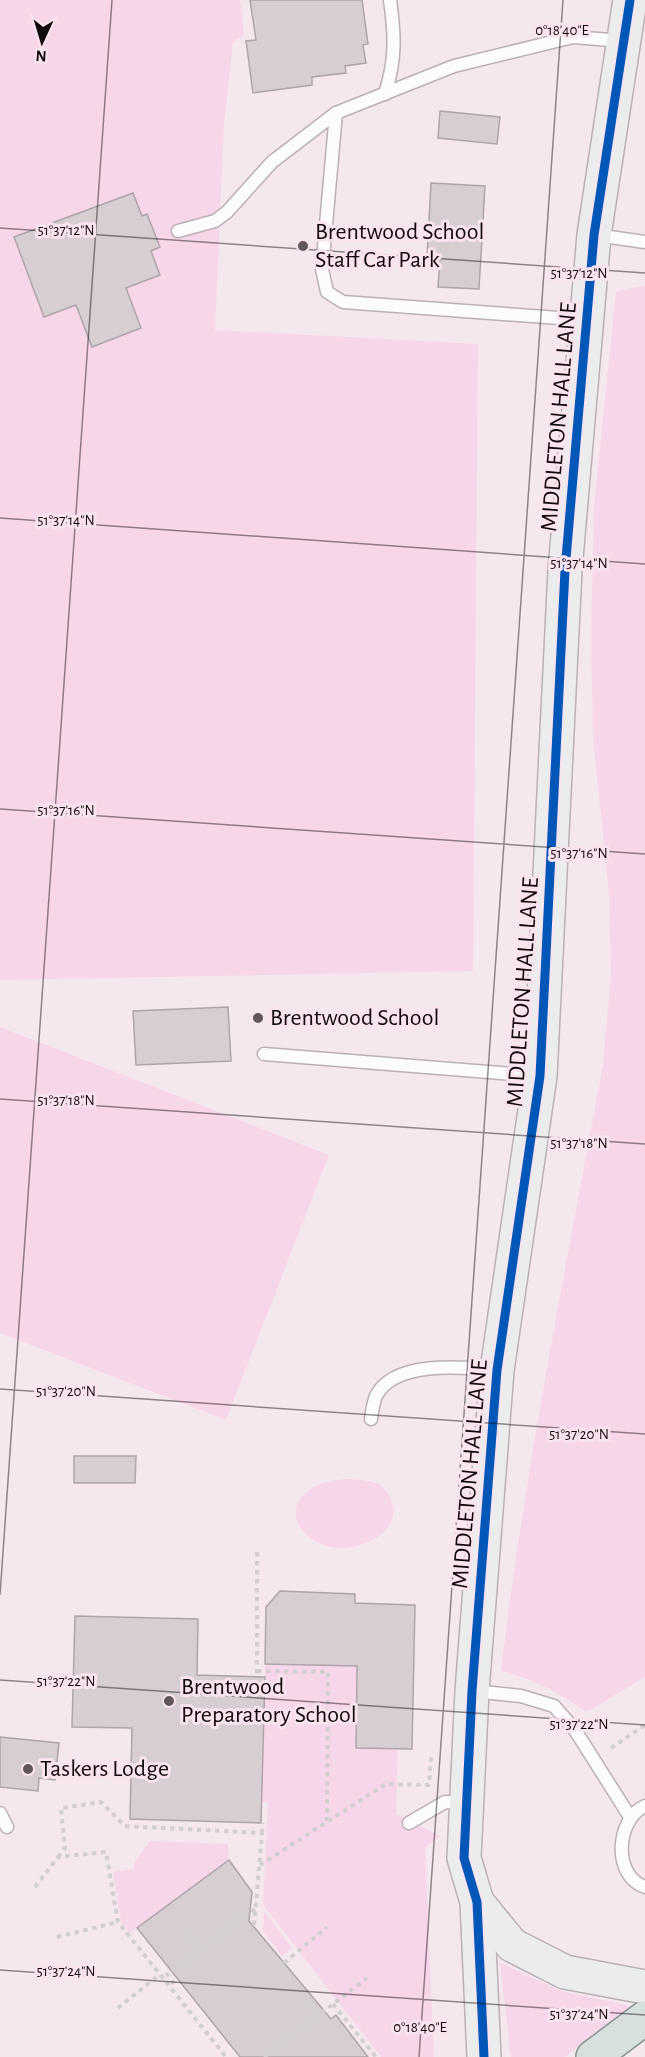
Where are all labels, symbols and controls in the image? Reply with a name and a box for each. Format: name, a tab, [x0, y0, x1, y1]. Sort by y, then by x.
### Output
north arrow	[12, 12, 72, 72]
text: 0°18'40"E	[535, 23, 589, 38]
text: N	[35, 48, 47, 64]
place label: Brentwood School Staff Car Park	[315, 220, 484, 272]
text: 51°37'12"N	[37, 223, 95, 238]
marker: Brentwood School Staff Car Park	[296, 239, 310, 253]
text: 51°37'12"N	[550, 266, 608, 281]
street label: MIDDLETON HALL LANE	[537, 301, 581, 533]
text: 51°37'14"N	[37, 513, 95, 528]
text: 51°37'14"N	[550, 556, 608, 571]
text: 51°37'16"N	[37, 803, 95, 818]
text: 51°37'16"N	[550, 846, 608, 861]
street label: MIDDLETON HALL LANE	[503, 876, 543, 1108]
place label: Brentwood School	[270, 1006, 439, 1030]
marker: Brentwood School	[251, 1011, 265, 1025]
text: 51°37'18"N	[37, 1093, 95, 1108]
text: 51°37'18"N	[550, 1136, 608, 1151]
street label: MIDDLETON HALL LANE	[448, 1358, 492, 1590]
text: 51°37'20"N	[36, 1384, 96, 1399]
text: 51°37'20"N	[549, 1427, 609, 1442]
text: 51°37'22"N	[37, 1674, 95, 1689]
place label: Brentwood Preparatory School	[181, 1675, 357, 1727]
marker: Brentwood Preparatory School	[162, 1694, 176, 1708]
text: 51°37'22"N	[550, 1717, 608, 1732]
place label: Taskers Lodge	[40, 1757, 169, 1781]
marker: Taskers Lodge	[21, 1762, 35, 1776]
text: 51°37'24"N	[36, 1964, 96, 1979]
text: 51°37'24"N	[549, 2007, 609, 2022]
text: 0°18'40"E	[393, 2020, 447, 2035]

